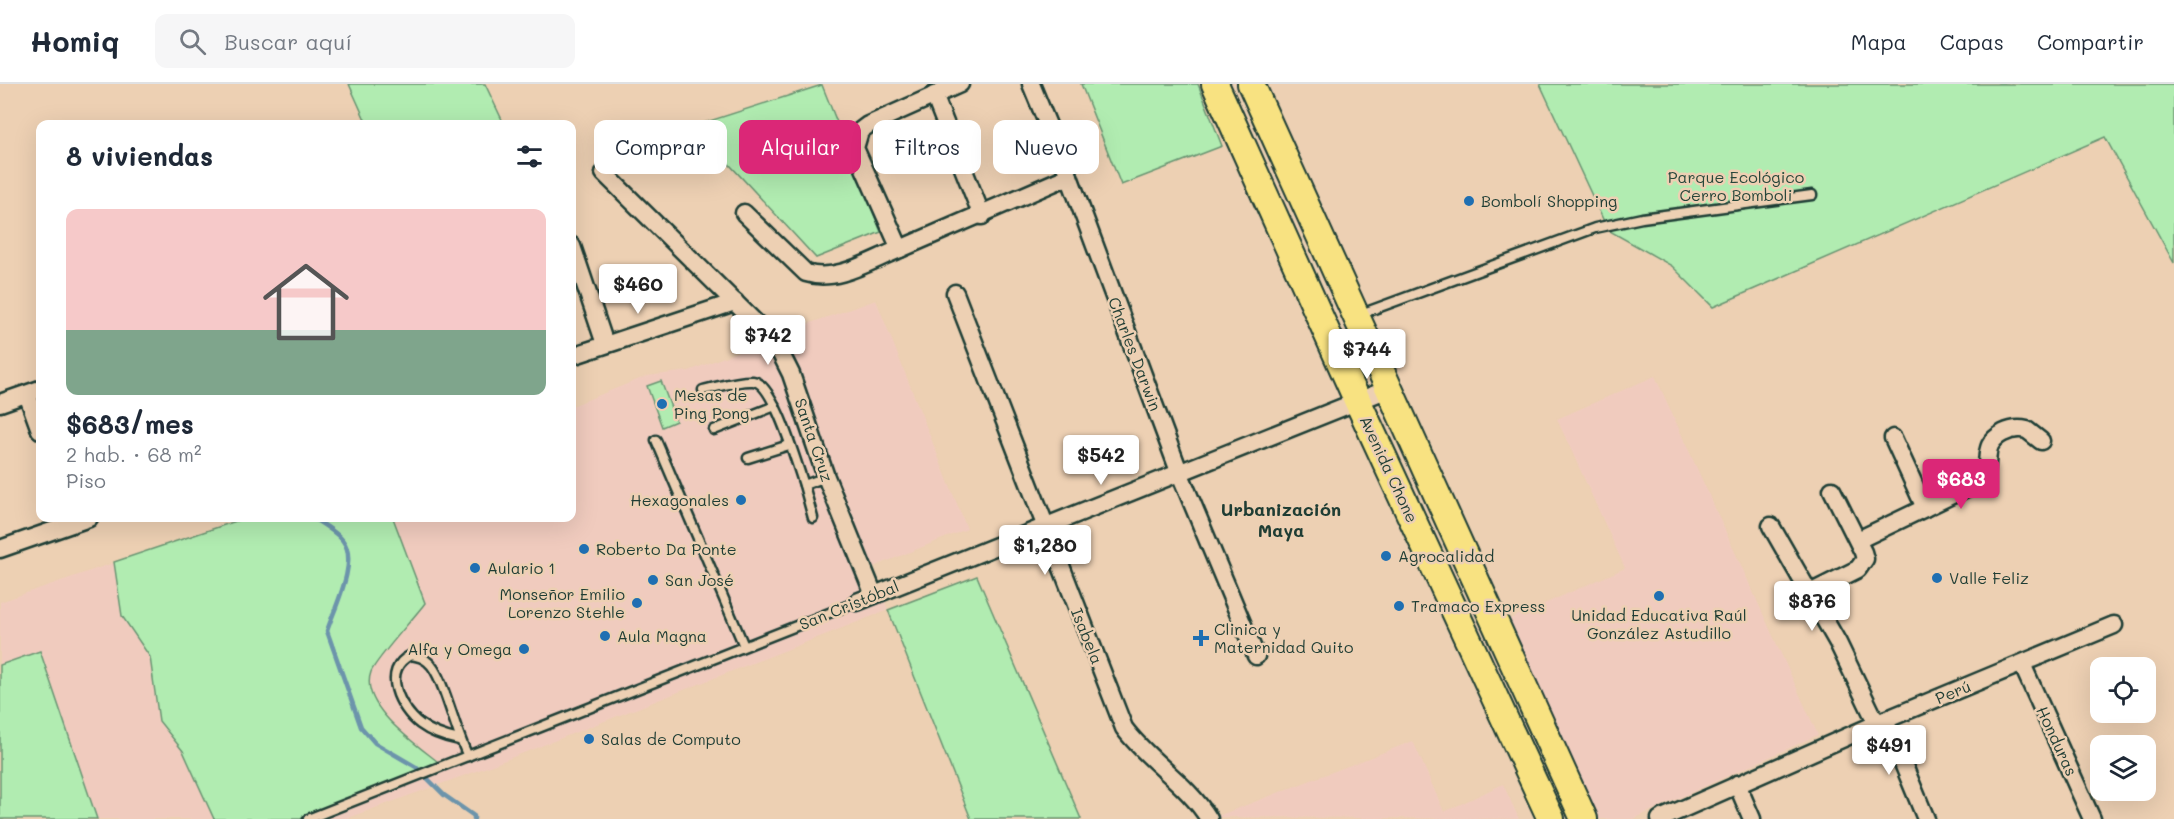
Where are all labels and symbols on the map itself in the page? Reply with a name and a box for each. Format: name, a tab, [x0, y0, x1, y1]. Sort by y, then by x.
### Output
park label: Parque Ecológico Cerro Bomboli	[1668, 166, 1804, 205]
place label: Bombolí Shopping	[1481, 190, 1617, 211]
marker: Bombolí Shopping	[1462, 194, 1476, 208]
pin: $460	[602, 264, 674, 315]
street label: Charles Darwin	[1104, 294, 1167, 414]
pin: $742	[732, 315, 804, 366]
pin: $744	[1331, 329, 1403, 380]
place label: Mesas de Ping Pong	[674, 384, 749, 423]
street label: Santa Cruz	[790, 395, 839, 485]
marker: Mesas de Ping Pong	[655, 397, 669, 411]
street label: Avenida Chone	[1356, 412, 1423, 526]
pin: $542	[1065, 435, 1137, 486]
pin: $683	[1925, 459, 1997, 510]
place label: Hexagonales	[630, 489, 729, 510]
marker: Hexagonales	[734, 493, 748, 507]
district label: Urbanización Maya	[1221, 497, 1341, 542]
pin: $1,280	[996, 525, 1094, 576]
place label: Roberto Da Ponte	[596, 538, 737, 559]
marker: Roberto Da Ponte	[577, 542, 591, 556]
place label: Agrocalidad	[1398, 545, 1494, 566]
marker: Agrocalidad	[1379, 549, 1393, 563]
place label: Aulario 1	[487, 557, 556, 578]
marker: Aulario 1	[468, 561, 482, 575]
place label: Valle Feliz	[1949, 567, 2029, 588]
place label: San José	[665, 569, 734, 590]
marker: Valle Feliz	[1930, 571, 1944, 585]
marker: San José	[646, 573, 660, 587]
street label: San Cristóbal	[796, 575, 902, 634]
pin: $876	[1776, 581, 1848, 632]
place label: Monseñor Emilio Lorenzo Stehle	[499, 583, 625, 622]
marker: Unidad Educativa Raúl González Astudillo	[1652, 589, 1666, 603]
place label: Tramaco Express	[1411, 595, 1545, 616]
marker: Monseñor Emilio Lorenzo Stehle	[630, 596, 644, 610]
marker: Tramaco Express	[1392, 599, 1406, 613]
place label: Unidad Educativa Raúl González Astudillo	[1571, 604, 1747, 643]
street label: Isabela	[1067, 605, 1108, 667]
place label: Clinica y Maternidad Quito	[1214, 618, 1354, 657]
place label: Aula Magna	[617, 625, 707, 646]
marker: Aula Magna	[598, 629, 612, 643]
marker: Clinica y Maternidad Quito	[1192, 629, 1210, 647]
place label: Alfa y Omega	[408, 638, 512, 659]
marker: Alfa y Omega	[517, 642, 531, 656]
street label: Perú	[1932, 675, 1974, 708]
street label: Honduras	[2032, 703, 2083, 779]
pin: $491	[1853, 725, 1925, 776]
place label: Salas de Computo	[601, 728, 741, 749]
marker: Salas de Computo	[582, 732, 596, 746]

